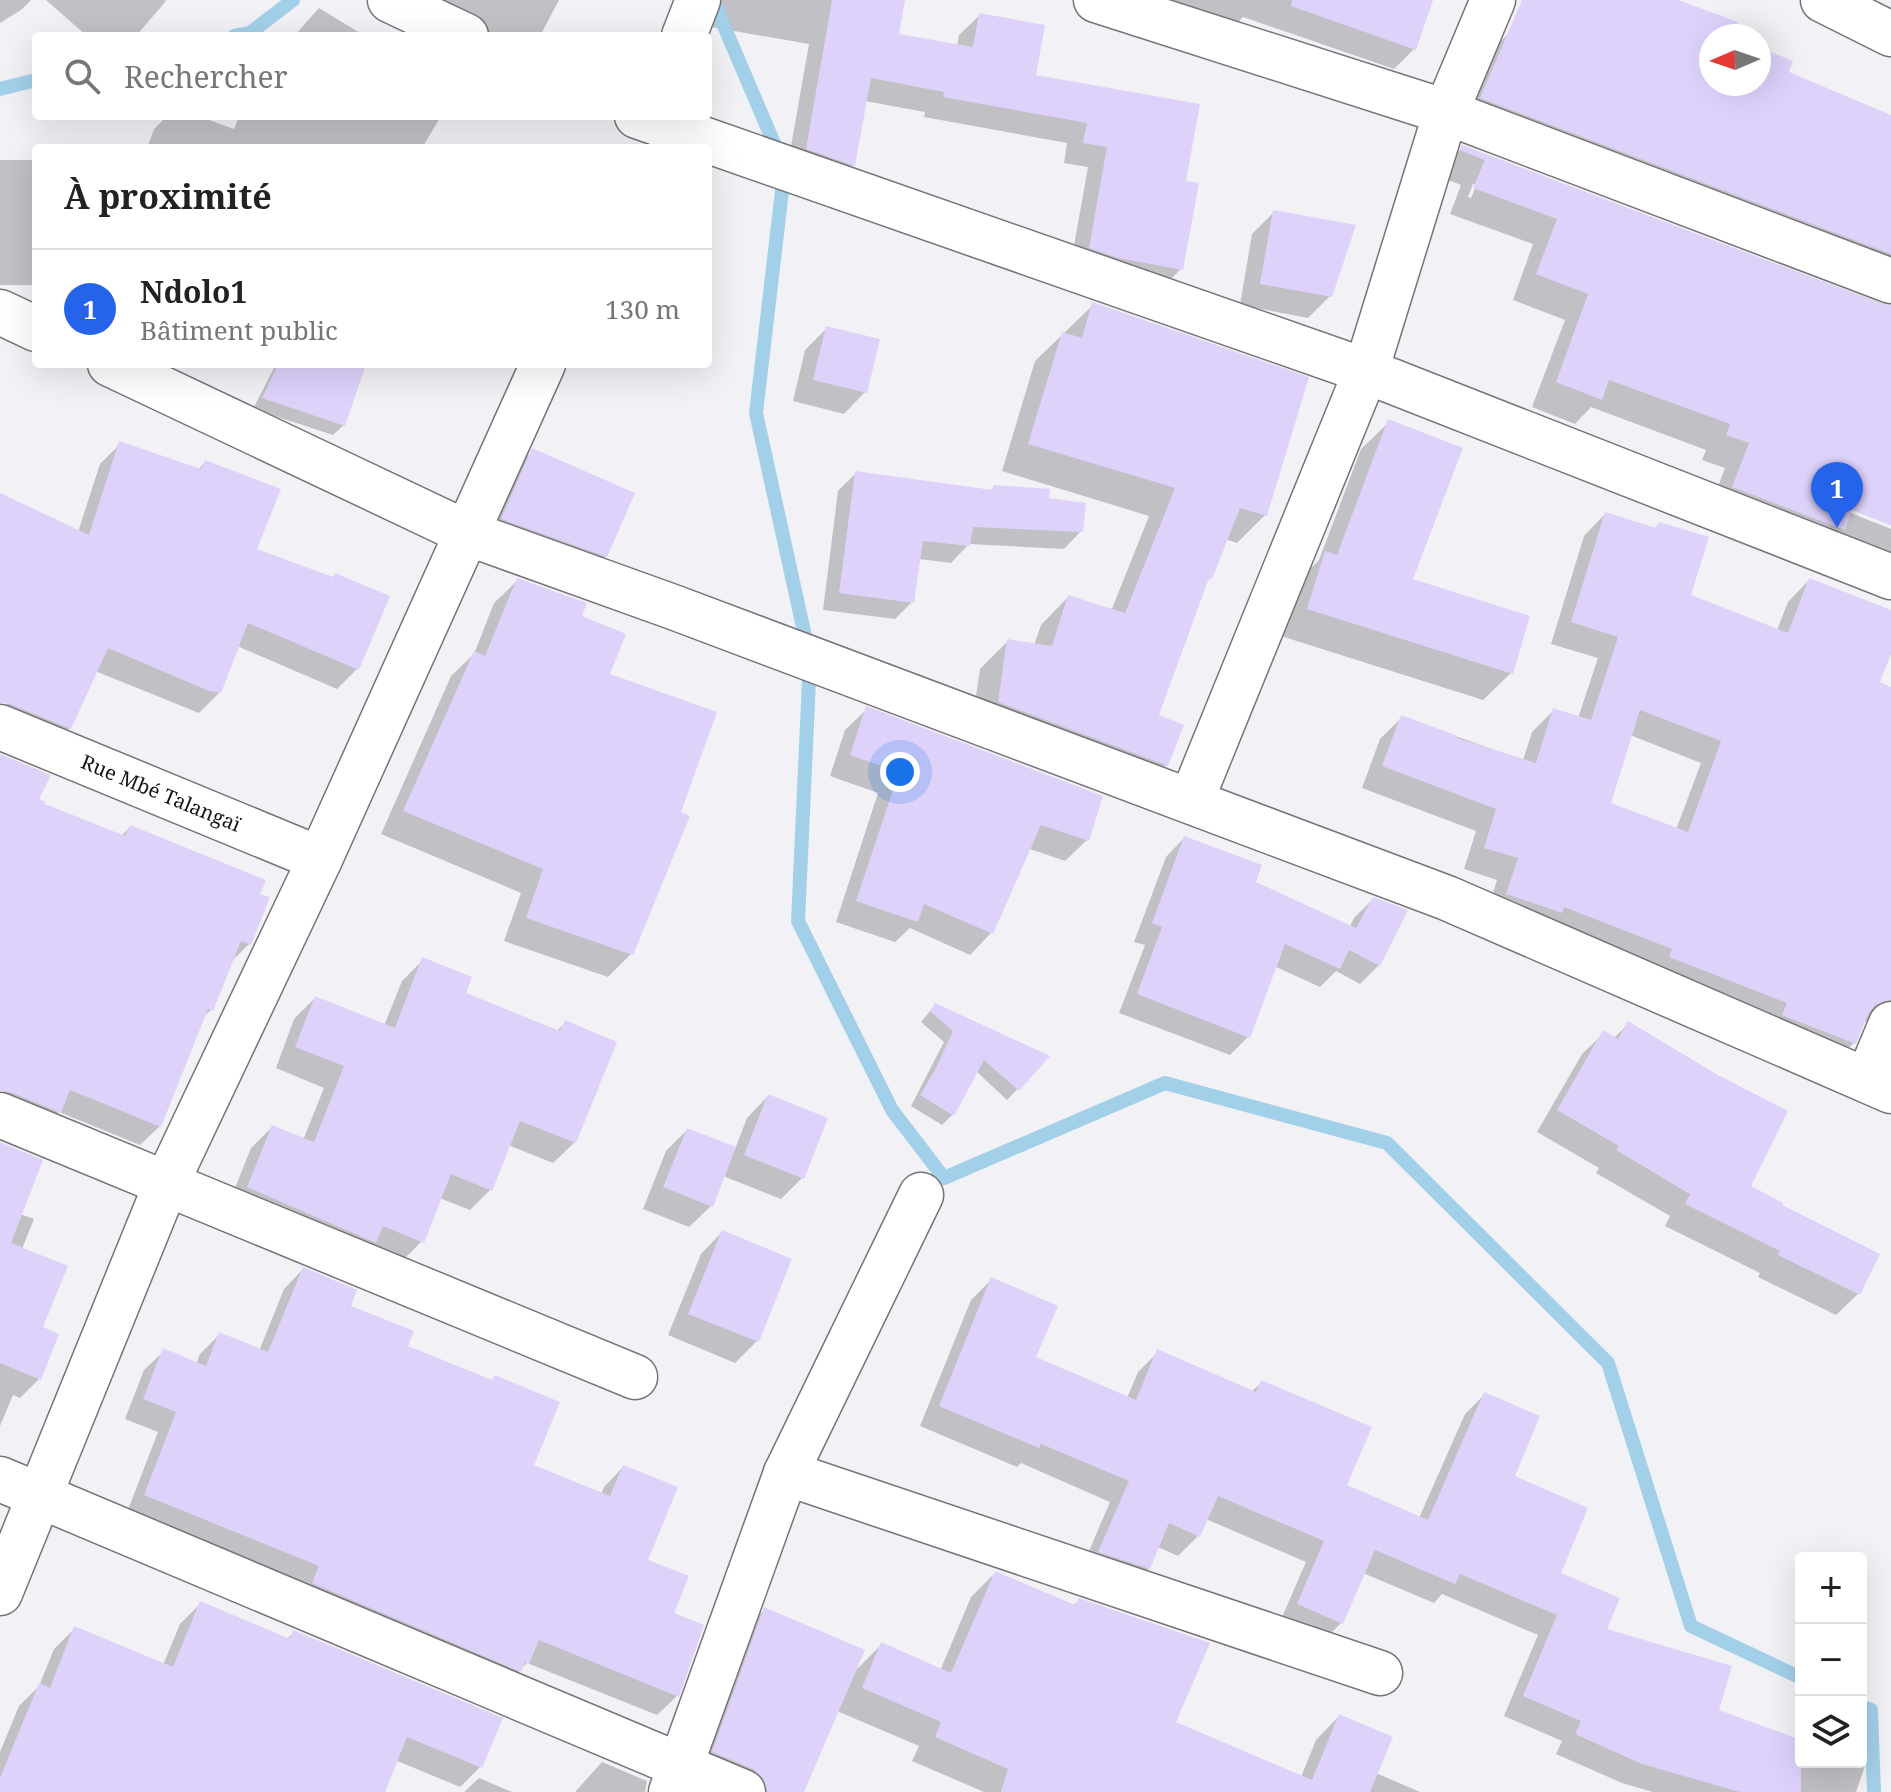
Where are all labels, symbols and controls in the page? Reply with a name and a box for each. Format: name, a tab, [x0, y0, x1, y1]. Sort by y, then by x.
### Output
north arrow	[1699, 24, 1771, 96]
search box	[32, 32, 712, 120]
icon: search	[60, 54, 104, 98]
text: Rechercher	[124, 56, 288, 97]
text: À proximité	[64, 173, 272, 219]
text: Ndolo1	[140, 271, 247, 312]
text: 1	[83, 291, 97, 327]
text: 130 m	[605, 291, 680, 327]
text: Bâtiment public	[140, 312, 338, 348]
pin: 1	[1811, 462, 1863, 528]
street label: Rue Mbé Talangaï	[77, 748, 246, 838]
your location	[880, 752, 920, 792]
map controls	[1795, 1552, 1867, 1768]
button: +	[1795, 1552, 1867, 1624]
button: −	[1795, 1624, 1867, 1696]
button: layers	[1795, 1696, 1867, 1768]

